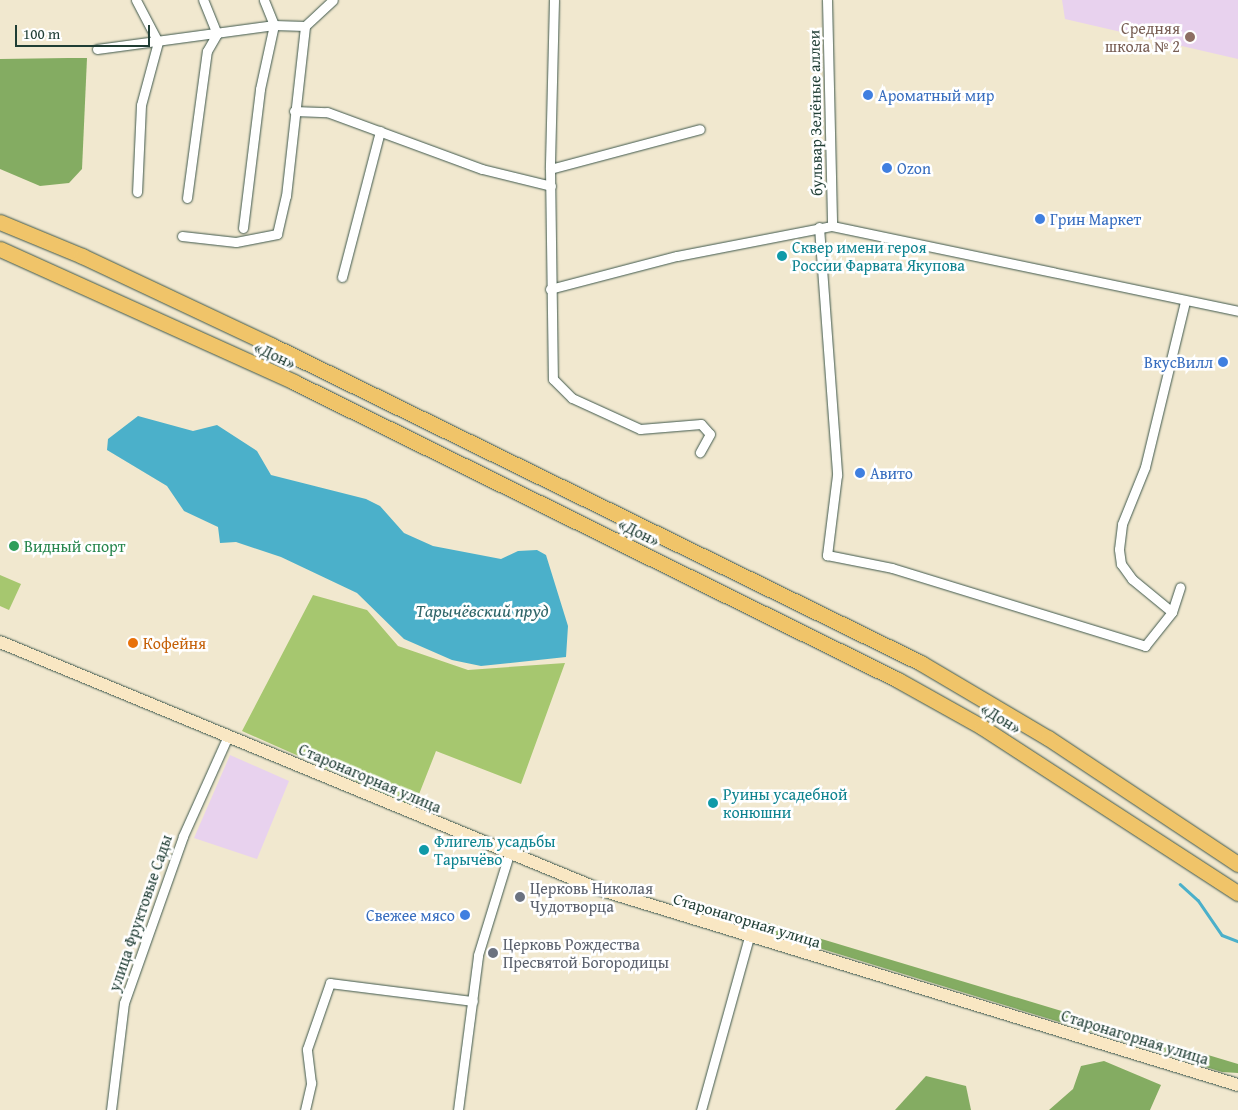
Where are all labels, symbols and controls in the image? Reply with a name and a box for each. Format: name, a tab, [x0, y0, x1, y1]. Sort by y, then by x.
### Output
scale bar	[18, 15, 152, 47]
place label: Средняя школа № 2	[1105, 18, 1180, 56]
text: 100 m	[23, 23, 60, 44]
street label: бульвар Зелёные аллеи	[804, 30, 826, 196]
marker: Средняя школа № 2	[1184, 31, 1196, 43]
place label: Ароматный мир	[878, 85, 994, 105]
marker: Ароматный мир	[862, 89, 874, 101]
place label: Ozon	[897, 158, 931, 178]
marker: Ozon	[881, 162, 893, 174]
place label: Грин Маркет	[1050, 209, 1141, 229]
marker: Грин Маркет	[1034, 213, 1046, 225]
place label: Сквер имени героя России Фарвата Якупова	[792, 237, 965, 275]
marker: Сквер имени героя России Фарвата Якупова	[776, 250, 788, 262]
street label: «Дон»	[251, 337, 299, 373]
place label: ВкусВилл	[1144, 352, 1213, 372]
marker: ВкусВилл	[1217, 356, 1229, 368]
place label: Авито	[870, 463, 913, 483]
marker: Авито	[854, 467, 866, 479]
street label: «Дон»	[615, 514, 663, 550]
place label: Видный спорт	[24, 536, 125, 556]
marker: Видный спорт	[8, 540, 20, 552]
water label: Тарычёвский пруд	[415, 600, 549, 622]
place label: Кофейня	[143, 633, 206, 653]
marker: Кофейня	[127, 637, 139, 649]
street label: «Дон»	[977, 699, 1025, 737]
street label: Старонагорная улица	[296, 739, 444, 817]
place label: Руины усадебной конюшни	[723, 784, 847, 822]
marker: Руины усадебной конюшни	[707, 797, 719, 809]
place label: Флигель усадьбы Тарычёво	[434, 831, 555, 869]
street label: улица Фруктовые Сады	[104, 832, 176, 994]
marker: Флигель усадьбы Тарычёво	[418, 844, 430, 856]
place label: Церковь Николая Чудотворца	[530, 878, 653, 916]
street label: Старонагорная улица	[671, 888, 823, 952]
marker: Церковь Николая Чудотворца	[514, 891, 526, 903]
place label: Свежее мясо	[366, 905, 455, 925]
marker: Свежее мясо	[459, 909, 471, 921]
place label: Церковь Рождества Пресвятой Богородицы	[503, 934, 669, 972]
marker: Церковь Рождества Пресвятой Богородицы	[487, 947, 499, 959]
street label: Старонагорная улица	[1059, 1005, 1211, 1069]

